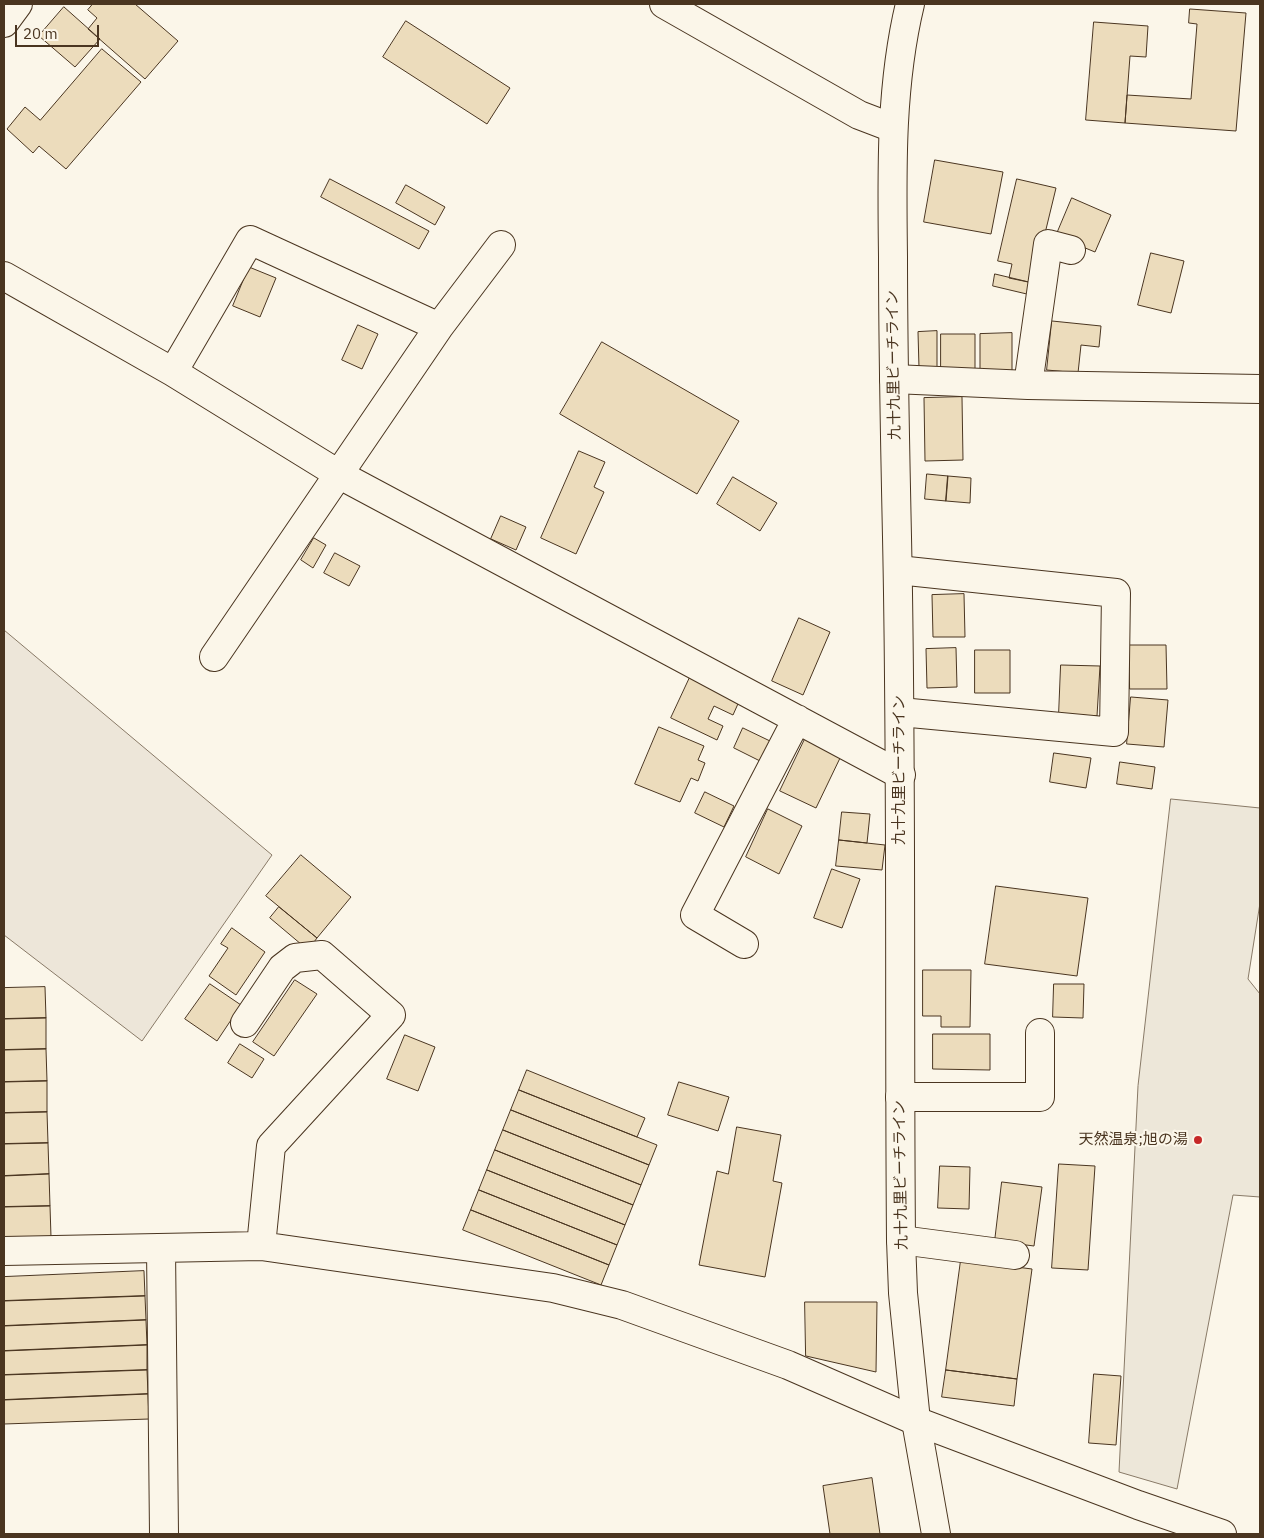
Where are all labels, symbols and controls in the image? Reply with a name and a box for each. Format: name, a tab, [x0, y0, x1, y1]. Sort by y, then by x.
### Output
scale bar	[18, 15, 101, 47]
text: 20 m	[23, 24, 58, 43]
street label: 九十九里ビーチライン	[884, 290, 904, 440]
street label: 九十九里ビーチライン	[891, 695, 909, 845]
street label: 九十九里ビーチライン	[891, 1100, 911, 1250]
place label: 天然温泉;旭の湯	[1079, 1131, 1188, 1149]
marker: 天然温泉;旭の湯	[1192, 1134, 1204, 1146]

